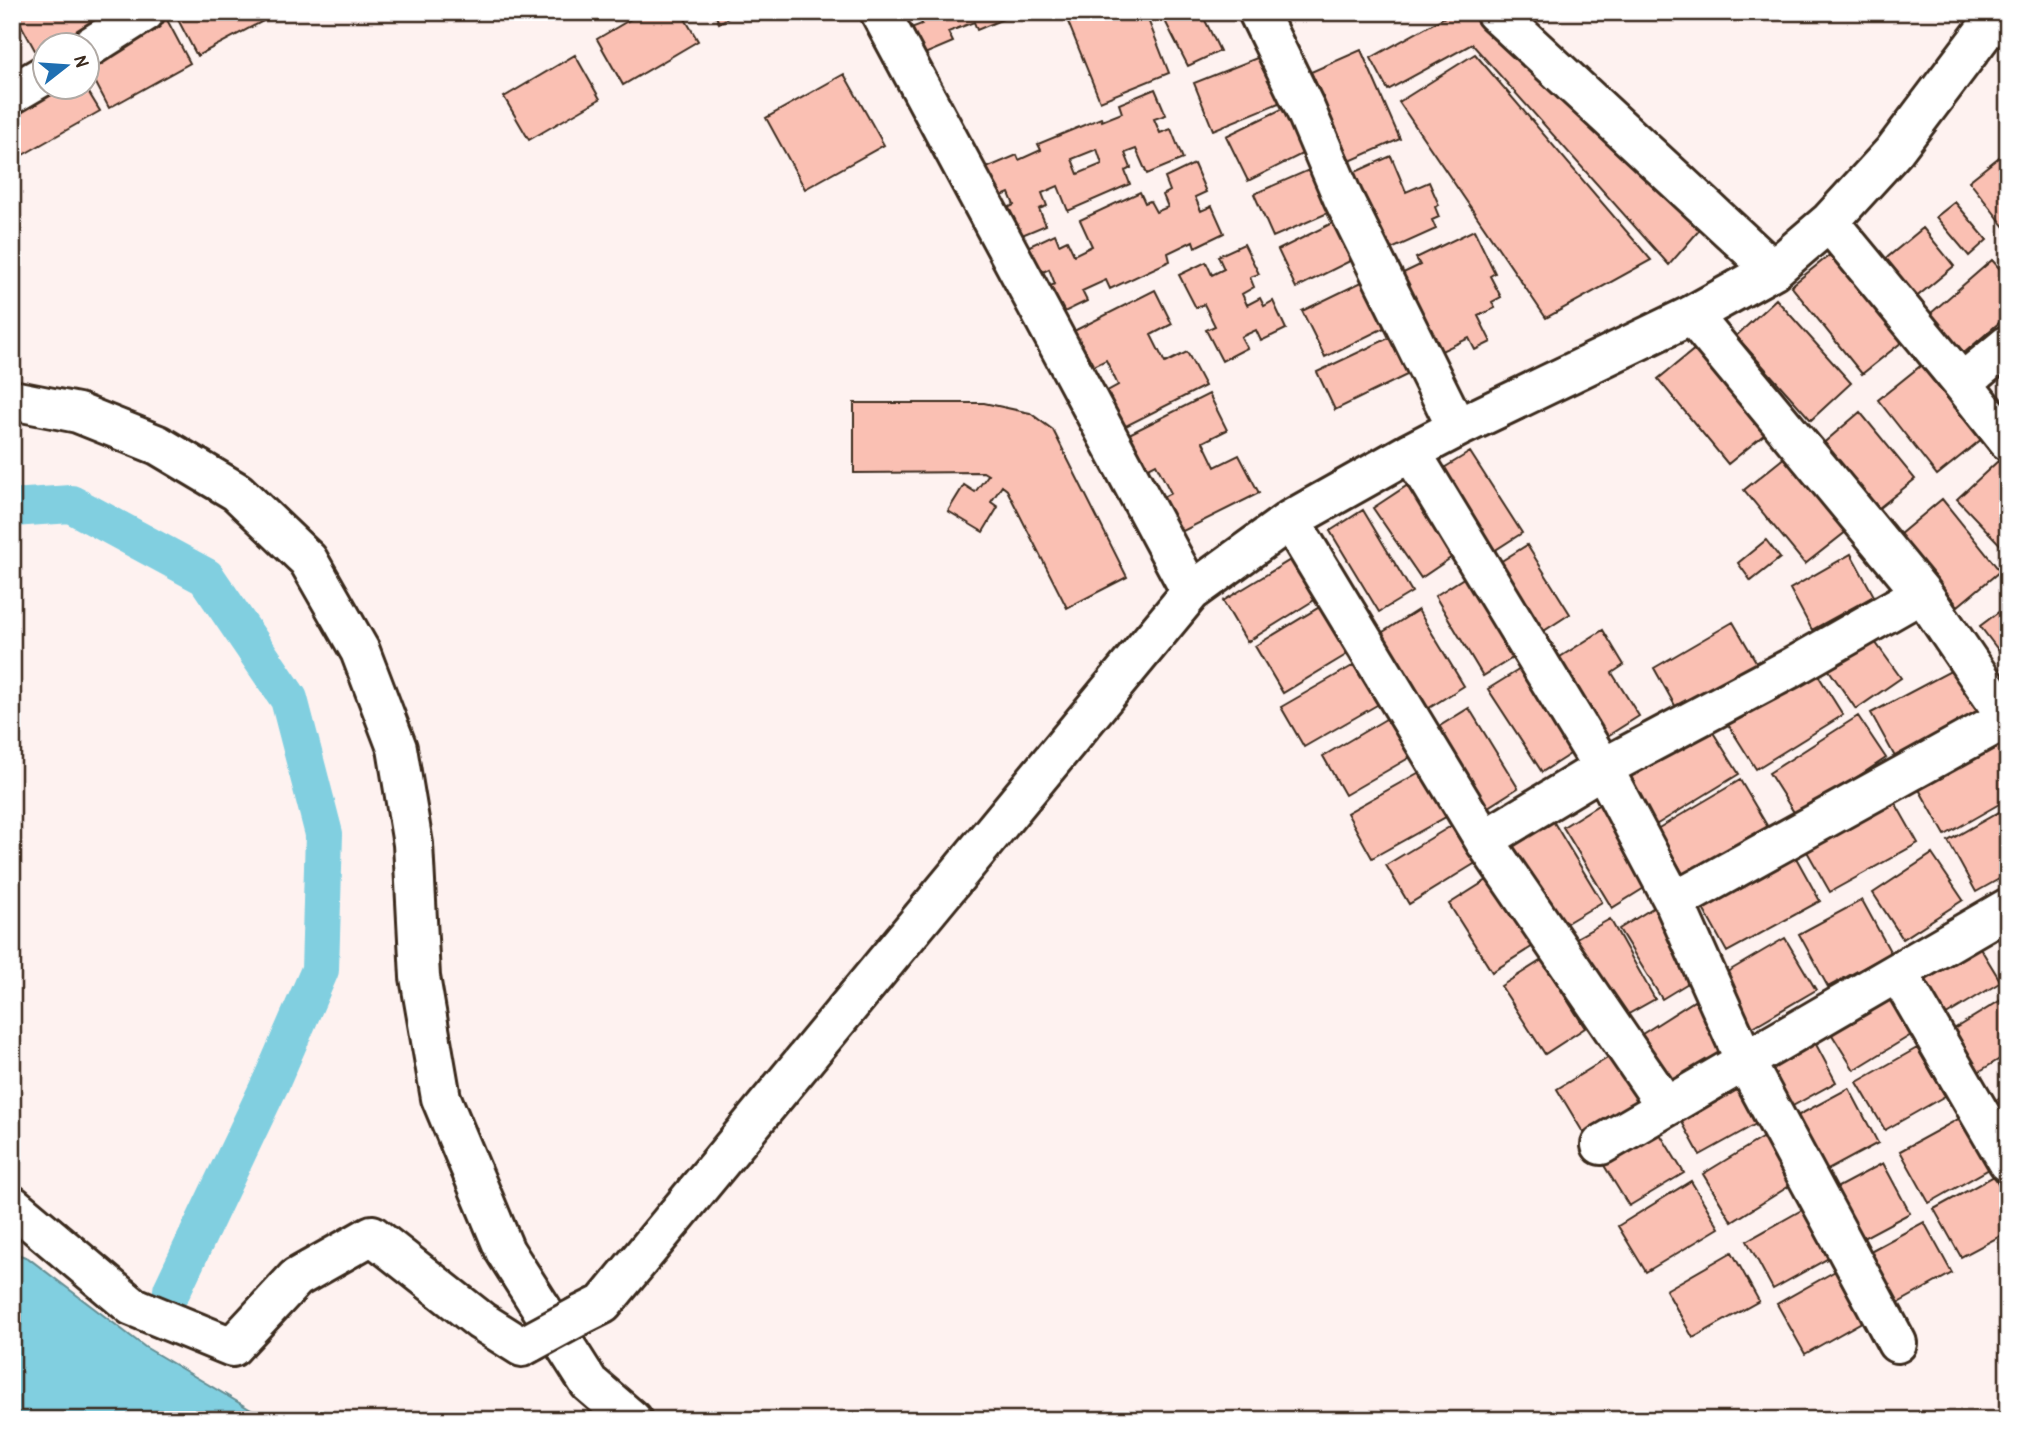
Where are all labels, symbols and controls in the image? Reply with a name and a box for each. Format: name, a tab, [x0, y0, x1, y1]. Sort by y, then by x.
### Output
north arrow	[32, 32, 102, 102]
text: N	[68, 52, 96, 70]

